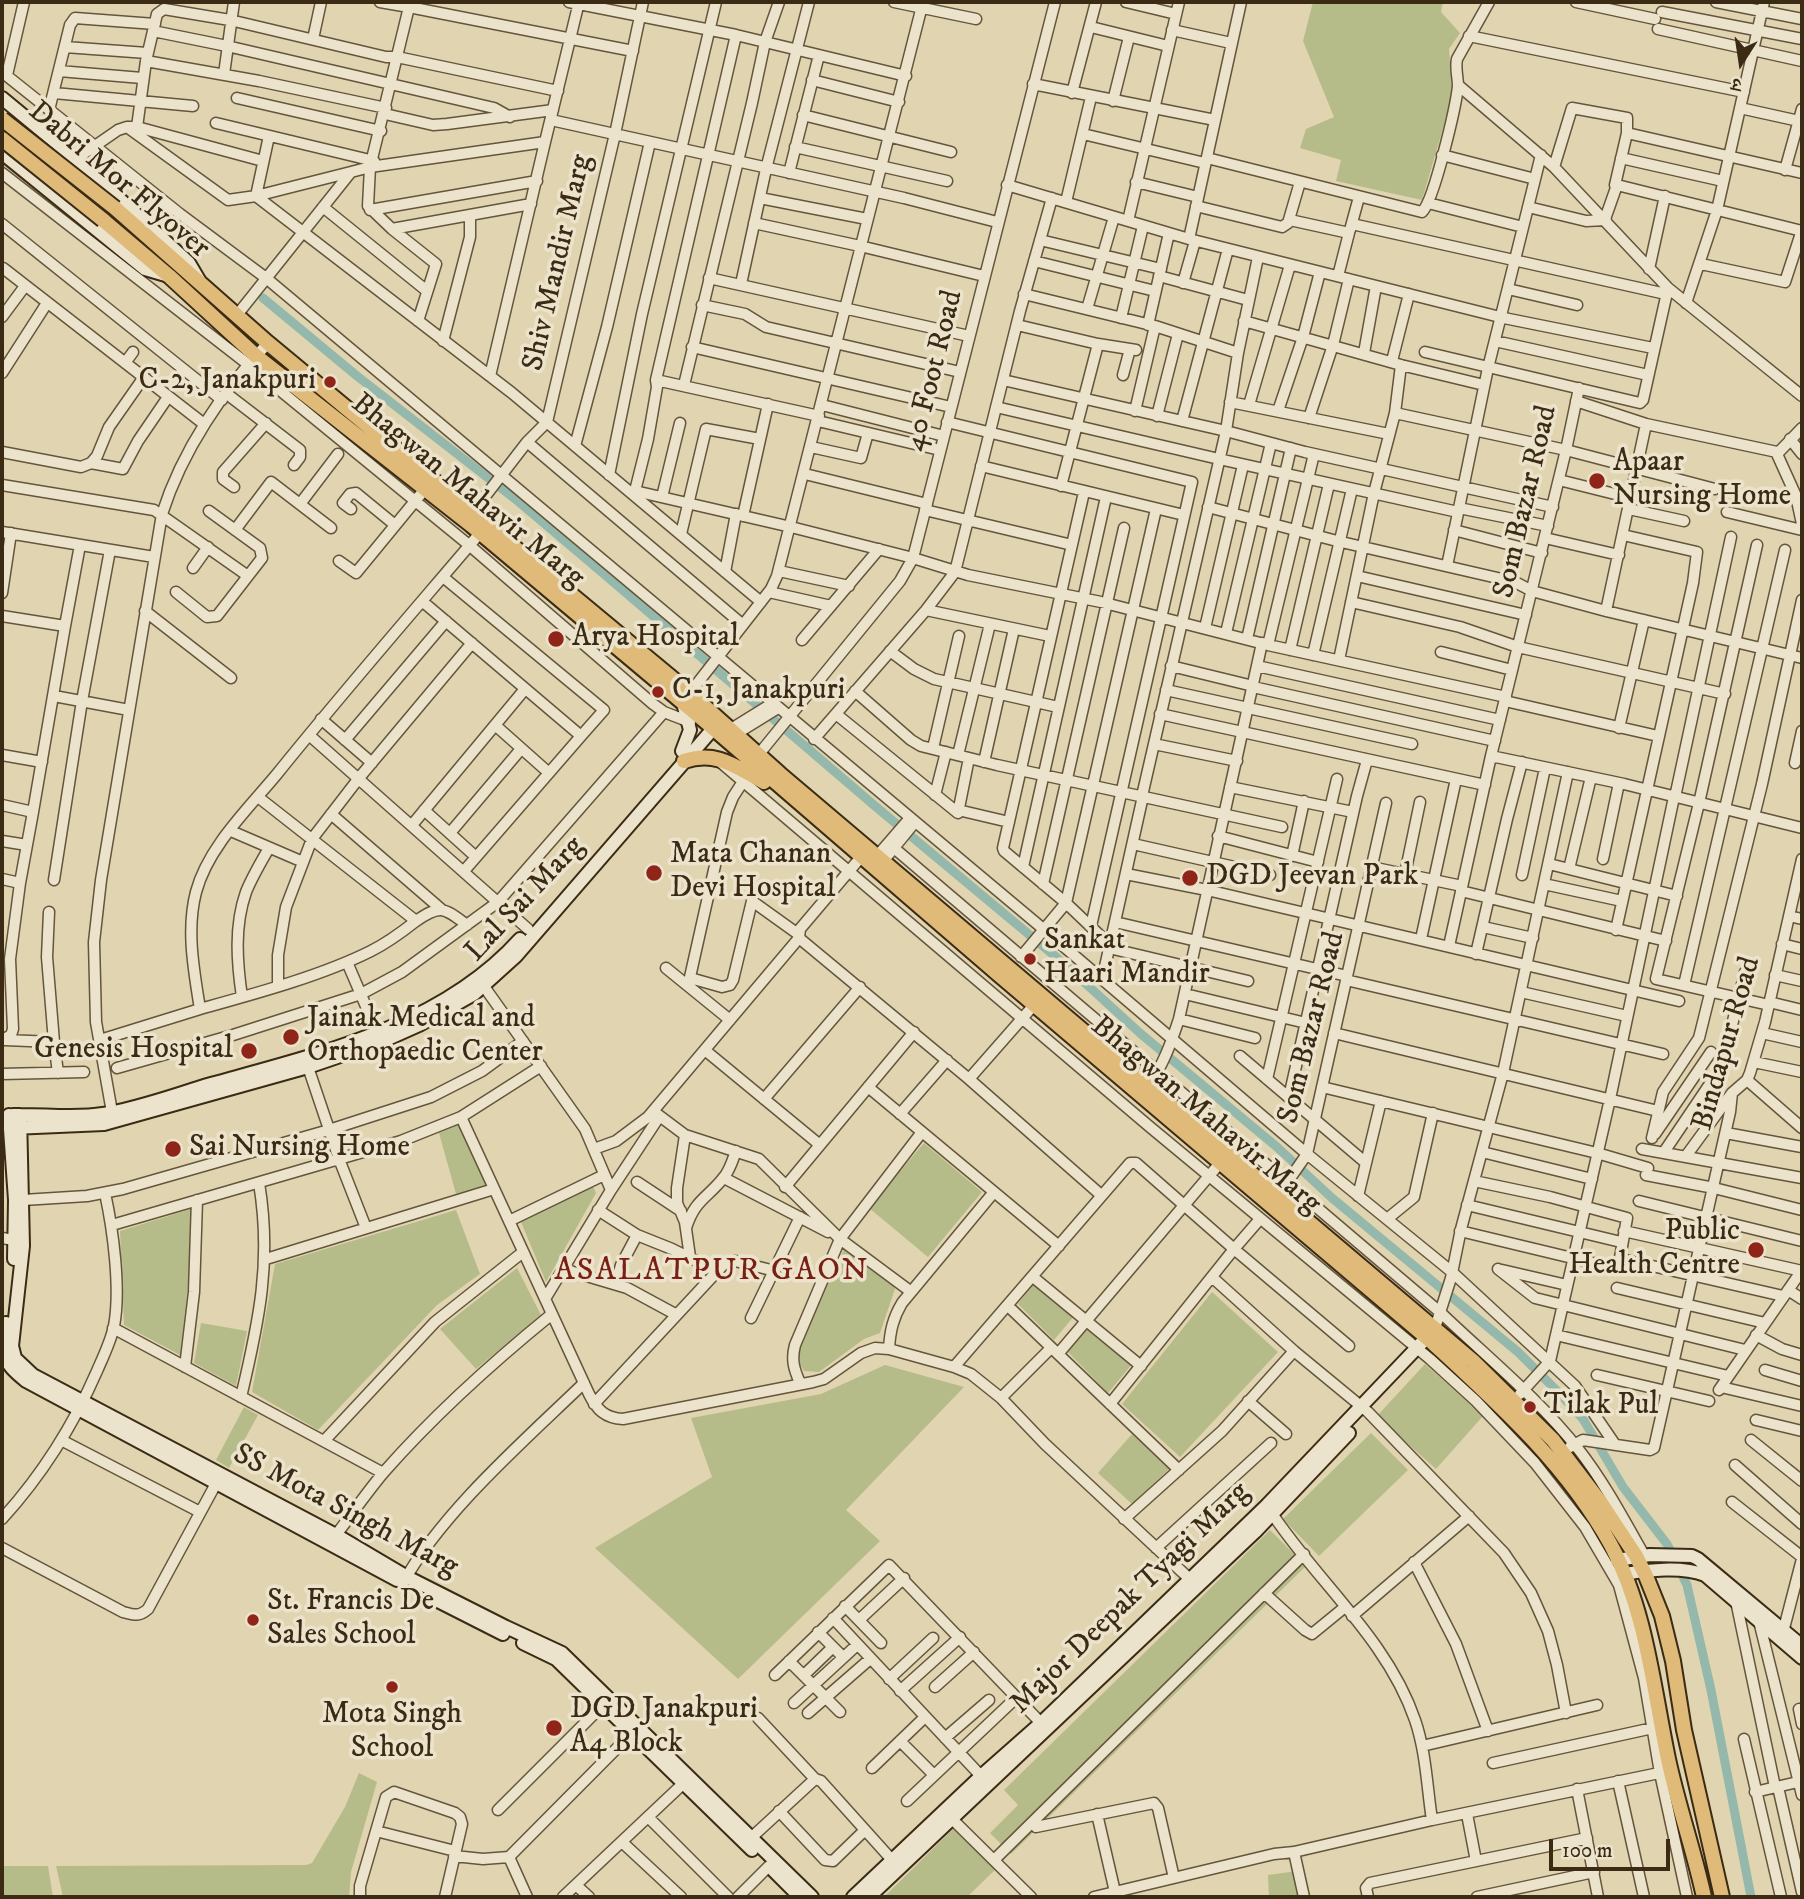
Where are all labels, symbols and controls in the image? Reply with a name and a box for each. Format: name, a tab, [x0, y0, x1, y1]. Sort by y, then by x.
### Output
north arrow	[1706, 28, 1776, 98]
text: उ	[1729, 72, 1744, 96]
street label: Dabri Mor Flyover	[20, 95, 216, 267]
street label: Shiv Mandir Marg	[517, 151, 601, 375]
street label: 40 Foot Road	[898, 287, 972, 455]
place label: C-2, Janakpuri	[139, 364, 316, 400]
marker: C-2, Janakpuri	[322, 374, 338, 390]
street label: Bhagwan Mahavir Marg	[343, 387, 591, 597]
street label: Som Bazar Road	[1487, 402, 1567, 602]
place label: Apaar Nursing Home	[1613, 446, 1791, 516]
marker: Apaar Nursing Home	[1587, 471, 1607, 491]
place label: Arya Hospital	[572, 621, 739, 657]
marker: Arya Hospital	[546, 629, 566, 649]
place label: C-1, Janakpuri	[672, 674, 845, 710]
marker: C-1, Janakpuri	[650, 684, 666, 700]
street label: Lal Sai Marg	[459, 830, 593, 970]
place label: Mata Chanan Devi Hospital	[670, 838, 836, 908]
place label: DGD Jeevan Park	[1206, 860, 1418, 896]
marker: Mata Chanan Devi Hospital	[644, 863, 664, 883]
marker: DGD Jeevan Park	[1180, 868, 1200, 888]
place label: Sankat Haari Mandir	[1044, 924, 1210, 995]
street label: Som Bazar Road	[1272, 928, 1354, 1128]
marker: Sankat Haari Mandir	[1022, 951, 1038, 967]
street label: Bindapur Road	[1686, 953, 1770, 1135]
place label: Jainak Medical and Orthopaedic Center	[307, 1002, 543, 1072]
street label: Bhagwan Mahavir Marg	[1083, 1009, 1327, 1223]
marker: Jainak Medical and Orthopaedic Center	[281, 1027, 301, 1047]
place label: Genesis Hospital	[34, 1033, 233, 1069]
marker: Genesis Hospital	[239, 1041, 259, 1061]
place label: Sai Nursing Home	[189, 1131, 410, 1167]
marker: Sai Nursing Home	[163, 1139, 183, 1159]
place label: Public Health Centre	[1568, 1215, 1740, 1286]
marker: Public Health Centre	[1746, 1240, 1766, 1260]
district label: ASALATPUR GAON	[556, 1253, 868, 1291]
place label: Tilak Pul	[1544, 1389, 1658, 1425]
marker: Tilak Pul	[1522, 1399, 1538, 1415]
street label: SS Mota Singh Marg	[226, 1437, 464, 1587]
street label: Major Deepak Tyagi Marg	[1004, 1475, 1258, 1723]
place label: St. Francis De Sales School	[267, 1585, 434, 1656]
marker: St. Francis De Sales School	[245, 1612, 261, 1628]
marker: Mota Singh School	[384, 1679, 400, 1695]
place label: DGD Janakpuri A4 Block	[570, 1693, 758, 1764]
place label: Mota Singh School	[322, 1698, 462, 1768]
marker: DGD Janakpuri A4 Block	[544, 1718, 564, 1738]
scale bar	[1552, 1826, 1673, 1870]
text: 100 m	[1562, 1838, 1613, 1864]

